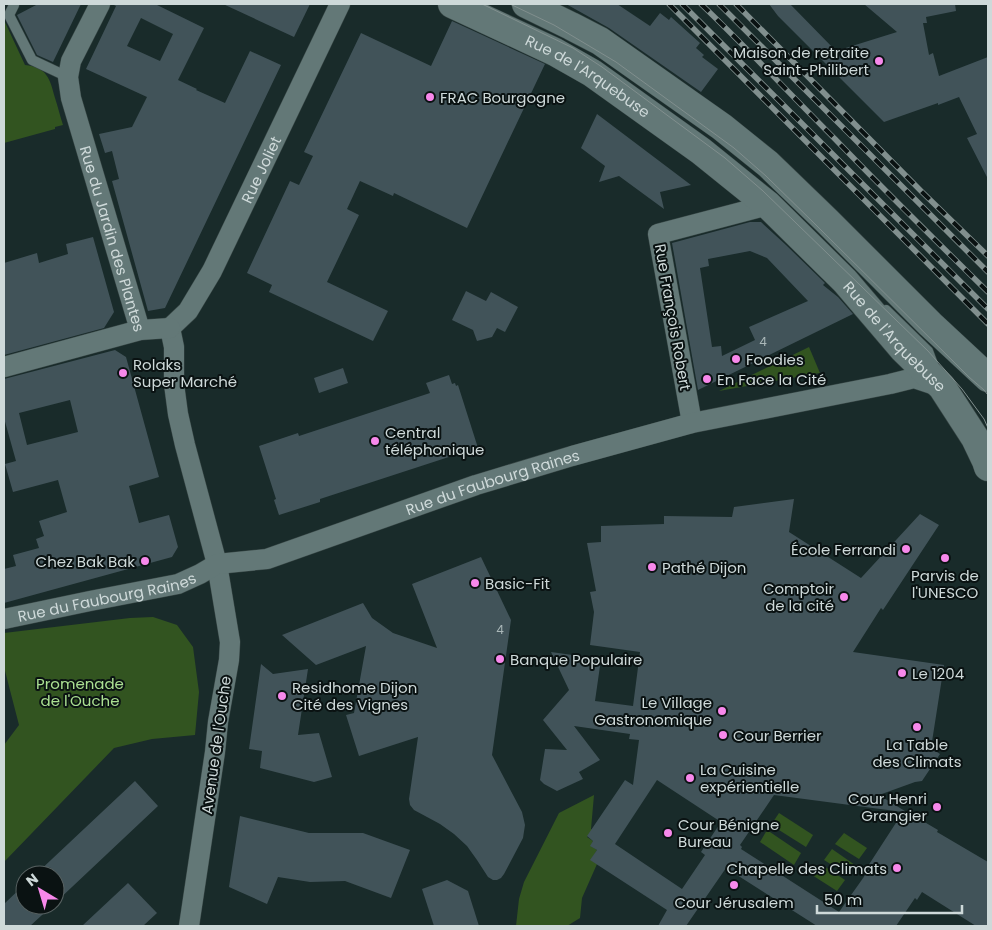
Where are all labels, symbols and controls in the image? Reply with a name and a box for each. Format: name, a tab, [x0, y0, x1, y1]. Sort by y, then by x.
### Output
street label: Rue de l'Arquebuse	[522, 29, 655, 122]
place label: Maison de retraite Saint-Philibert	[733, 42, 869, 80]
marker: Maison de retraite Saint-Philibert	[873, 55, 885, 67]
place label: FRAC Bourgogne	[440, 87, 565, 108]
marker: FRAC Bourgogne	[424, 91, 436, 103]
street label: Rue Joliet	[236, 133, 286, 206]
street label: Rue du Jardin des Plantes	[75, 143, 150, 334]
street label: Rue François Robert	[650, 242, 696, 392]
street label: Rue de l'Arquebuse	[839, 276, 951, 396]
house number: 4	[759, 333, 767, 350]
place label: Foodies	[746, 349, 804, 370]
marker: Foodies	[730, 353, 742, 365]
place label: Rolaks Super Marché	[133, 354, 237, 392]
marker: Rolaks Super Marché	[117, 367, 129, 379]
place label: En Face la Cité	[717, 369, 826, 390]
marker: En Face la Cité	[701, 373, 713, 385]
place label: Central téléphonique	[385, 422, 484, 460]
marker: Central téléphonique	[369, 435, 381, 447]
street label: Rue du Faubourg Raines	[402, 444, 582, 520]
place label: École Ferrandi	[791, 539, 896, 560]
marker: École Ferrandi	[900, 543, 912, 555]
place label: Chez Bak Bak	[36, 551, 135, 572]
marker: Parvis de l'UNESCO	[939, 552, 951, 564]
marker: Chez Bak Bak	[139, 555, 151, 567]
place label: Pathé Dijon	[662, 557, 746, 578]
marker: Pathé Dijon	[646, 561, 658, 573]
place label: Parvis de l'UNESCO	[911, 565, 979, 603]
street label: Rue du Faubourg Raines	[16, 567, 199, 626]
place label: Basic-Fit	[485, 573, 550, 594]
marker: Basic-Fit	[469, 577, 481, 589]
place label: Comptoir de la cité	[763, 578, 834, 616]
marker: Comptoir de la cité	[838, 591, 850, 603]
house number: 4	[496, 621, 504, 638]
place label: Banque Populaire	[510, 649, 642, 670]
marker: Banque Populaire	[494, 653, 506, 665]
place label: Le 1204	[912, 663, 964, 684]
marker: Le 1204	[896, 667, 908, 679]
park label: Promenade de l'Ouche	[36, 673, 124, 711]
street label: Avenue de l'Ouche	[196, 675, 236, 815]
place label: Residhome Dijon Cité des Vignes	[292, 677, 417, 715]
marker: Residhome Dijon Cité des Vignes	[276, 690, 288, 702]
place label: Le Village Gastronomique	[594, 692, 712, 730]
marker: Le Village Gastronomique	[716, 705, 728, 717]
marker: La Table des Climats	[911, 721, 923, 733]
place label: Cour Berrier	[733, 725, 822, 746]
marker: Cour Berrier	[717, 729, 729, 741]
place label: La Table des Climats	[872, 734, 962, 772]
place label: La Cuisine expérientielle	[700, 759, 799, 797]
marker: La Cuisine expérientielle	[684, 772, 696, 784]
place label: Cour Henri Grangier	[848, 788, 927, 826]
marker: Cour Henri Grangier	[931, 801, 943, 813]
place label: Cour Bénigne Bureau	[678, 814, 779, 852]
marker: Cour Bénigne Bureau	[662, 827, 674, 839]
place label: Chapelle des Climats	[726, 858, 887, 879]
marker: Chapelle des Climats	[891, 862, 903, 874]
north arrow	[15, 865, 65, 915]
text: N	[22, 869, 42, 891]
marker: Cour Jérusalem	[728, 879, 740, 891]
scale bar	[817, 882, 962, 914]
text: 50 m	[824, 889, 862, 910]
place label: Cour Jérusalem	[674, 892, 794, 913]

